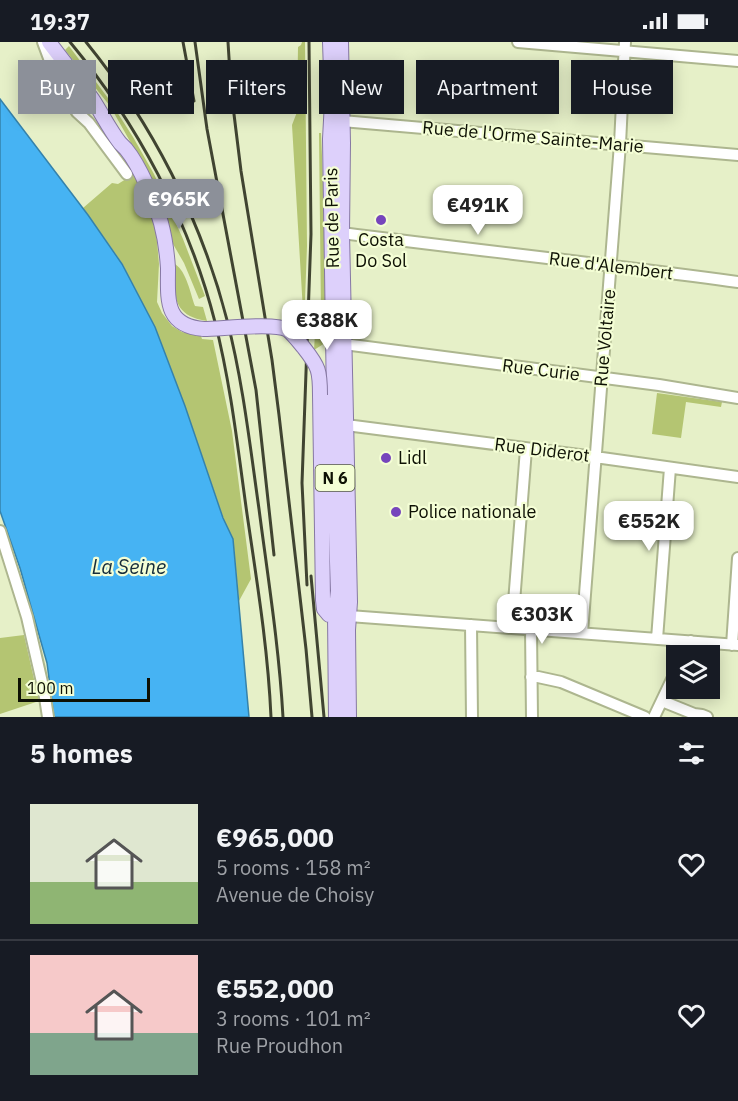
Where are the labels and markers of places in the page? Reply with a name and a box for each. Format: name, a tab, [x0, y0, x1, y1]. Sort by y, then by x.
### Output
pin: €965K	[137, 179, 221, 230]
pin: €491K	[436, 185, 520, 236]
marker: Costa Do Sol	[374, 213, 388, 227]
place label: Costa Do Sol	[355, 228, 407, 272]
pin: €388K	[285, 300, 369, 351]
place label: Lidl	[398, 446, 427, 469]
marker: Lidl	[379, 451, 393, 465]
place label: Police nationale	[408, 500, 537, 523]
pin: €552K	[607, 501, 691, 552]
marker: Police nationale	[389, 505, 403, 519]
pin: €303K	[500, 594, 584, 645]

